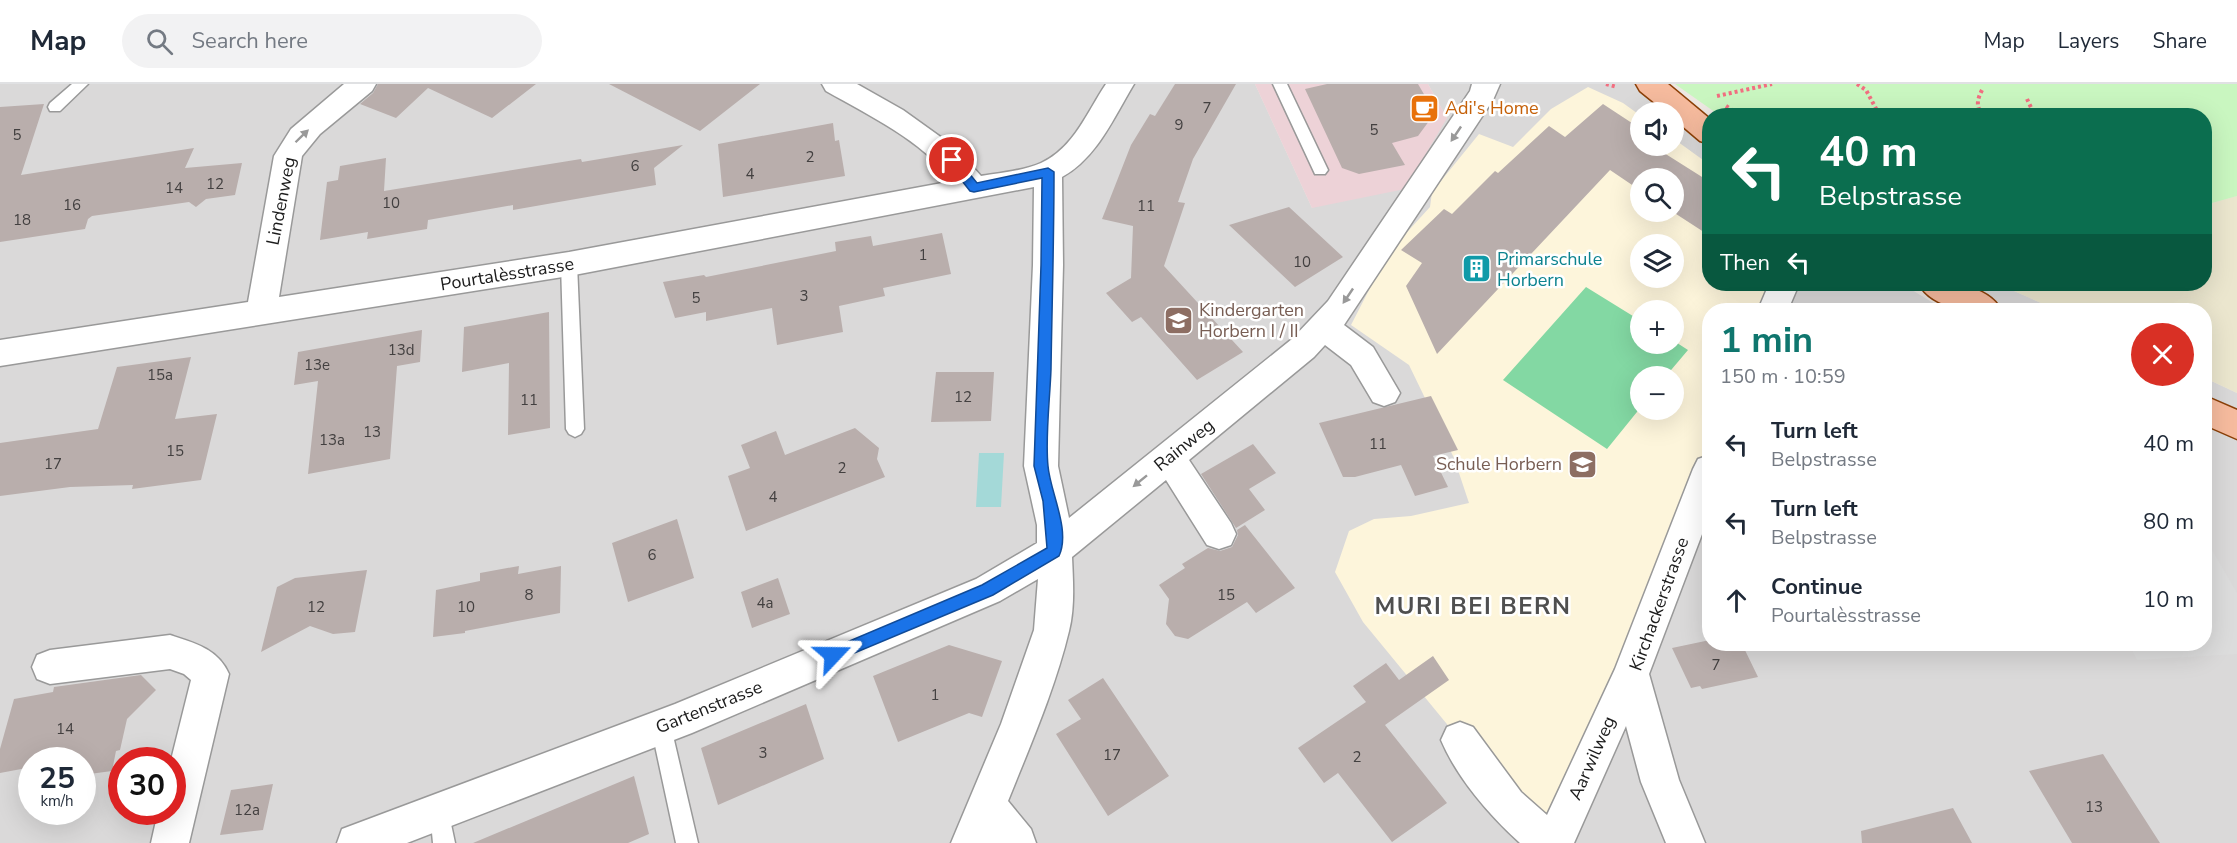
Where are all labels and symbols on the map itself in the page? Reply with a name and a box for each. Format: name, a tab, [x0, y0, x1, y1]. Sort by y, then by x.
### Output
cafe icon: Adi's Home	[1408, 92, 1440, 124]
place label: Adi's Home	[1445, 96, 1539, 120]
house number: 7	[1202, 98, 1212, 118]
house number: 9	[1174, 115, 1184, 135]
house number: 5	[1369, 120, 1379, 140]
house number: 5	[12, 125, 22, 145]
one-way arrow	[1451, 126, 1462, 142]
one-way arrow	[295, 130, 309, 144]
pin	[926, 134, 977, 185]
house number: 2	[805, 147, 815, 167]
street label: Lindenweg	[261, 155, 301, 247]
house number: 6	[630, 156, 640, 176]
house number: 4	[745, 164, 755, 184]
house number: 12	[206, 174, 224, 194]
house number: 14	[165, 178, 183, 198]
house number: 10	[382, 193, 400, 213]
house number: 16	[63, 195, 81, 215]
house number: 11	[1137, 196, 1155, 216]
house number: 18	[13, 210, 31, 230]
house number: 1	[918, 245, 928, 265]
place label: Primarschule Horbern	[1497, 247, 1602, 292]
street label: Pourtalèsstrasse	[438, 252, 576, 296]
house number: 10	[1293, 252, 1311, 272]
building icon: Primarschule Horbern	[1460, 253, 1492, 285]
house number: 3	[799, 286, 809, 306]
house number: 5	[691, 288, 701, 308]
one-way arrow	[1342, 288, 1354, 304]
place label: Kindergarten Horbern I / II	[1199, 298, 1304, 343]
school or university icon: Kindergarten Horbern I / II	[1162, 304, 1194, 336]
house number: 13d	[388, 340, 414, 360]
house number: 13e	[304, 355, 330, 375]
house number: 15a	[147, 365, 173, 385]
house number: 12	[954, 387, 972, 407]
house number: 11	[520, 390, 538, 410]
street label: Rainweg	[1149, 413, 1219, 477]
house number: 13	[363, 422, 381, 442]
house number: 13a	[319, 430, 345, 450]
house number: 11	[1369, 434, 1387, 454]
house number: 15	[166, 441, 184, 461]
school or university icon: Schule Horbern	[1567, 448, 1599, 480]
place label: Schule Horbern	[1436, 452, 1562, 476]
house number: 17	[44, 454, 62, 474]
house number: 2	[837, 458, 847, 478]
one-way arrow	[1133, 474, 1148, 487]
house number: 4	[768, 487, 778, 507]
street label: Kirchackerstrasse	[1624, 534, 1694, 674]
house number: 6	[647, 545, 657, 565]
house number: 8	[524, 585, 534, 605]
house number: 15	[1217, 585, 1235, 605]
district label: MURI BEI BERN	[1374, 590, 1572, 622]
house number: 4a	[757, 593, 773, 613]
house number: 12	[307, 597, 325, 617]
house number: 10	[457, 597, 475, 617]
position arrow	[801, 623, 865, 687]
house number: 7	[1711, 655, 1721, 675]
street label: Gartenstrasse	[652, 675, 766, 739]
house number: 1	[930, 685, 940, 705]
street label: Aarwilweg	[1563, 712, 1621, 804]
house number: 14	[56, 719, 74, 739]
house number: 3	[758, 743, 768, 763]
house number: 17	[1103, 745, 1121, 765]
speed limit sign: 30	[108, 747, 186, 825]
house number: 2	[1352, 747, 1362, 767]
house number: 13	[2085, 797, 2103, 817]
house number: 12a	[234, 800, 260, 820]

